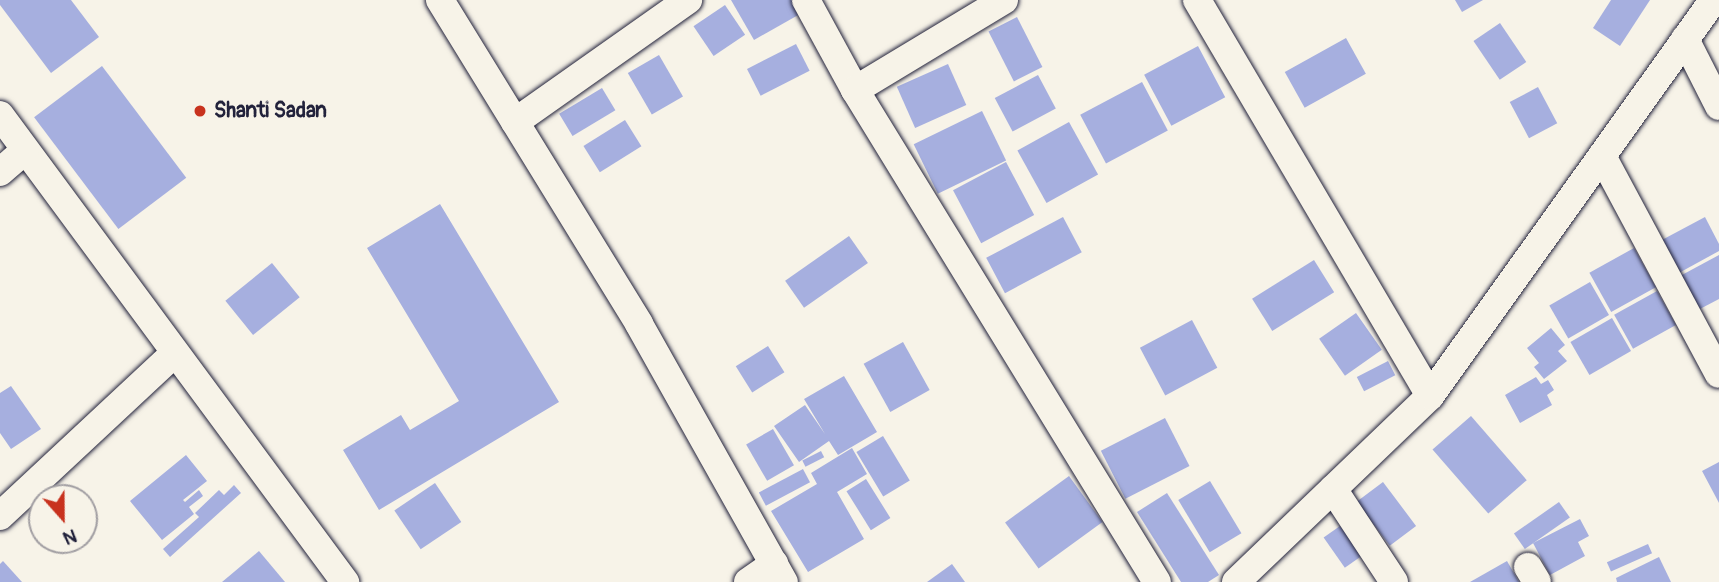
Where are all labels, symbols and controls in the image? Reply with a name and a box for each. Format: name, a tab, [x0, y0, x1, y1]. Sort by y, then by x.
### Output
place label: Shanti Sadan	[214, 98, 327, 124]
marker: Shanti Sadan	[192, 103, 208, 119]
north arrow	[28, 484, 98, 554]
text: N	[60, 523, 80, 550]

